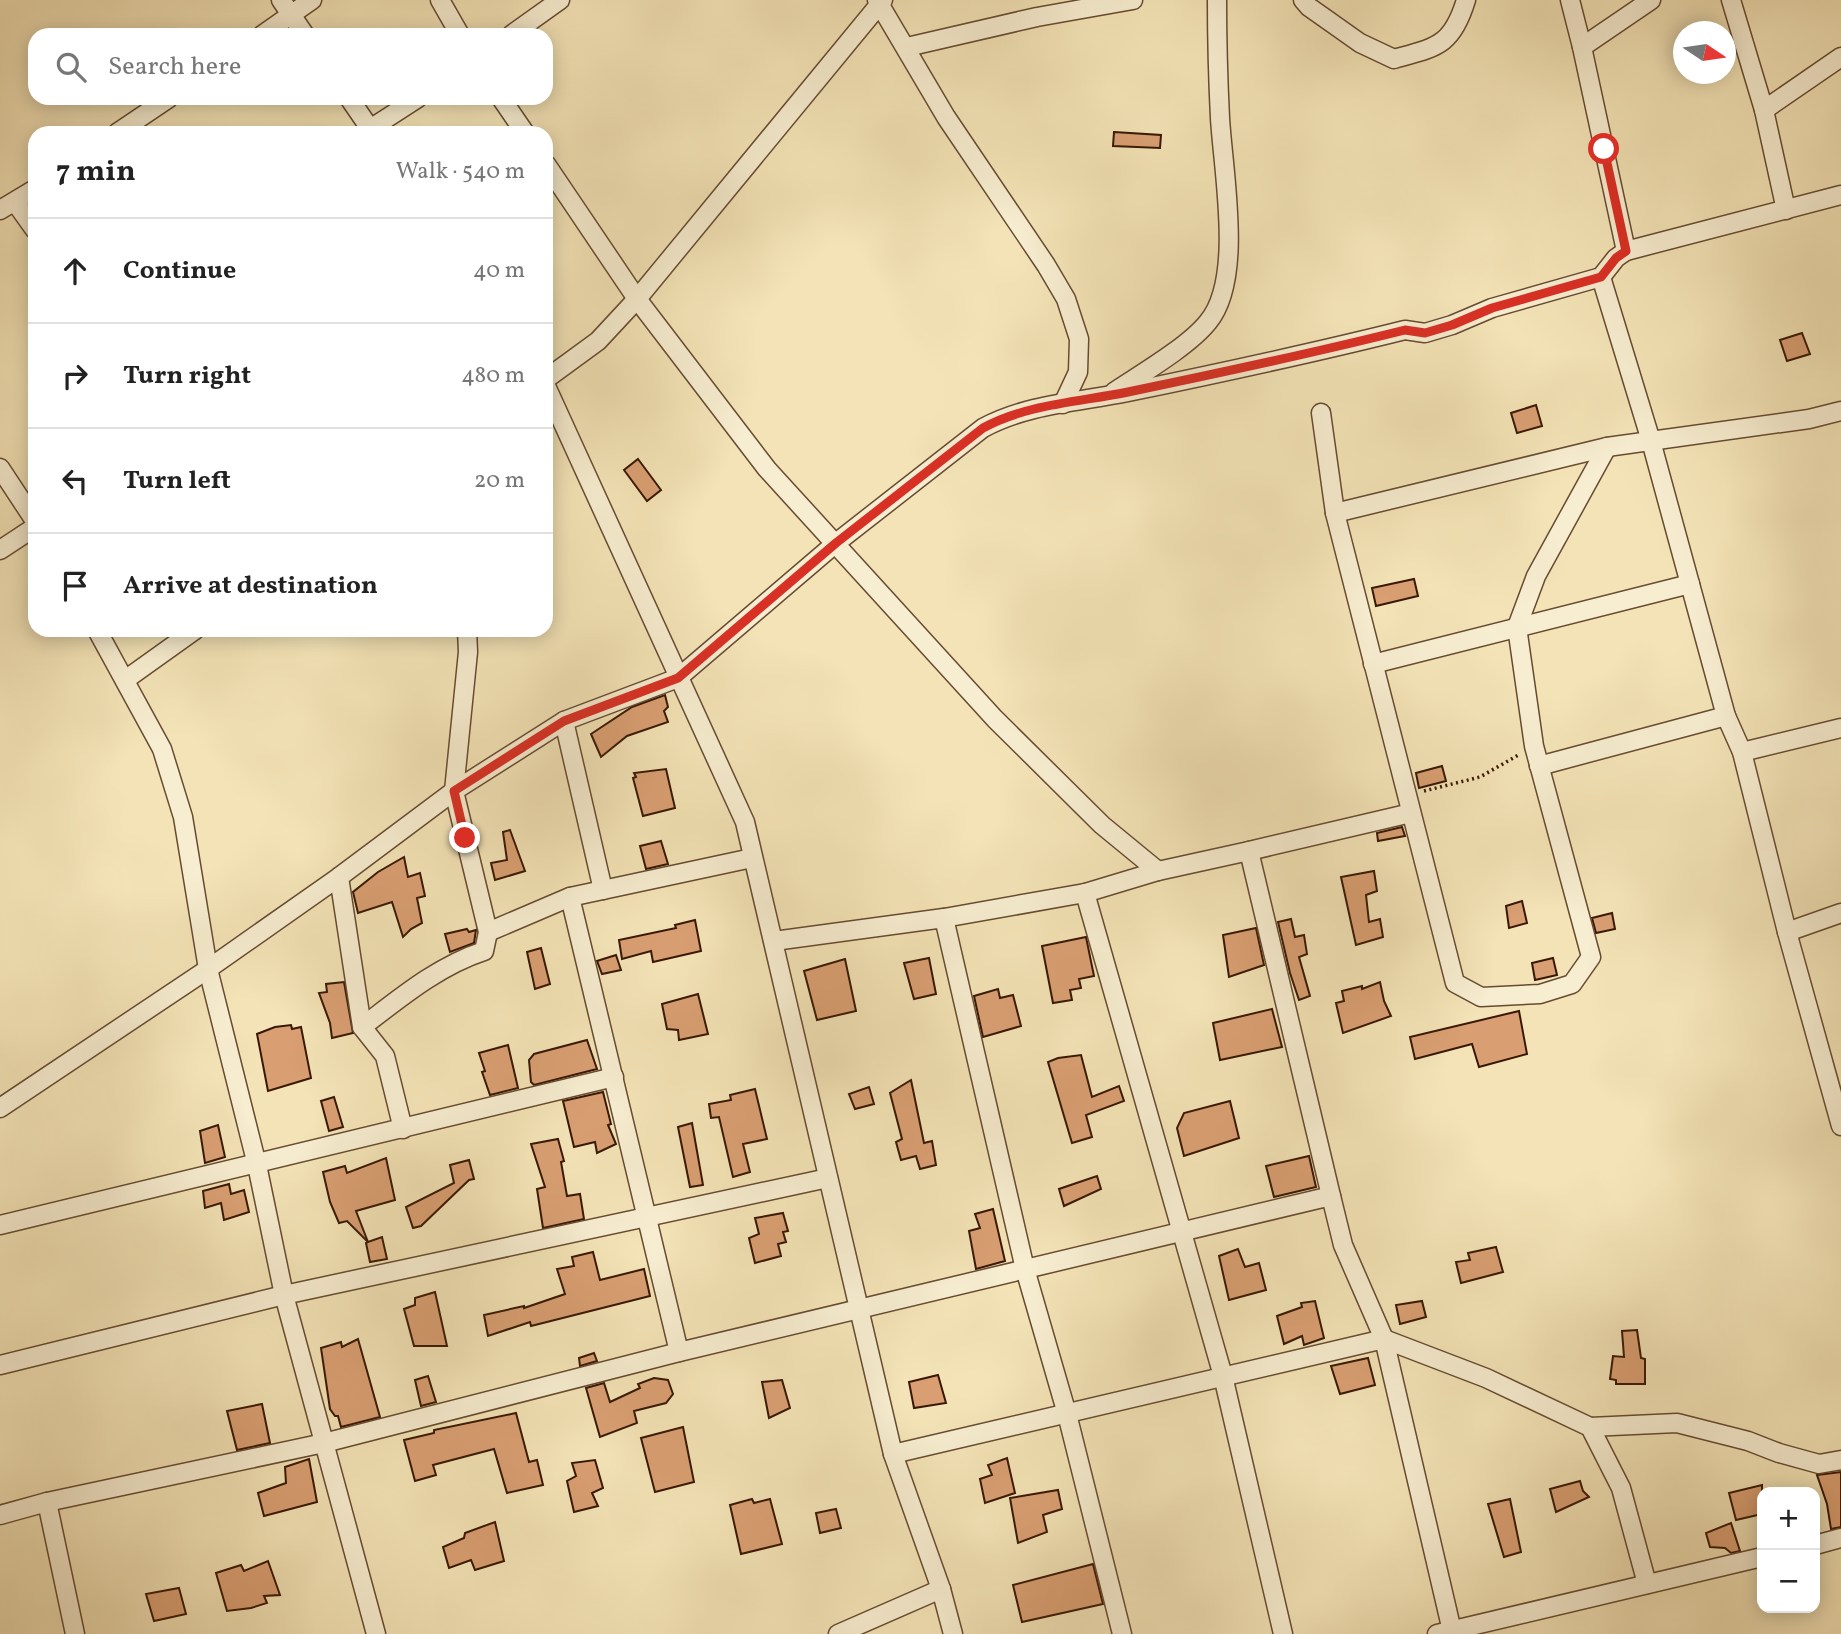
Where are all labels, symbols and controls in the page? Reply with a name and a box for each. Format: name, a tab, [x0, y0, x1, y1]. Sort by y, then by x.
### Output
north arrow	[1673, 21, 1736, 84]
search box	[28, 28, 553, 105]
icon: search	[52, 48, 90, 86]
text: Search here	[108, 49, 241, 85]
route start	[1588, 133, 1619, 164]
text: 7 min	[56, 151, 136, 193]
text: Walk · 540 m	[396, 156, 525, 188]
icon: ahead	[56, 252, 94, 290]
text: Continue	[123, 253, 236, 289]
text: 40 m	[473, 255, 525, 287]
icon: right	[56, 357, 94, 395]
text: Turn right	[123, 358, 251, 394]
text: 480 m	[461, 360, 525, 392]
icon: left	[56, 462, 94, 500]
text: Turn left	[123, 463, 231, 499]
text: 20 m	[474, 465, 525, 497]
icon: arrive	[56, 567, 94, 605]
text: Arrive at destination	[123, 568, 378, 604]
route end	[449, 822, 480, 853]
map controls	[1757, 1487, 1820, 1613]
button: +	[1757, 1487, 1820, 1550]
button: −	[1757, 1550, 1820, 1613]

